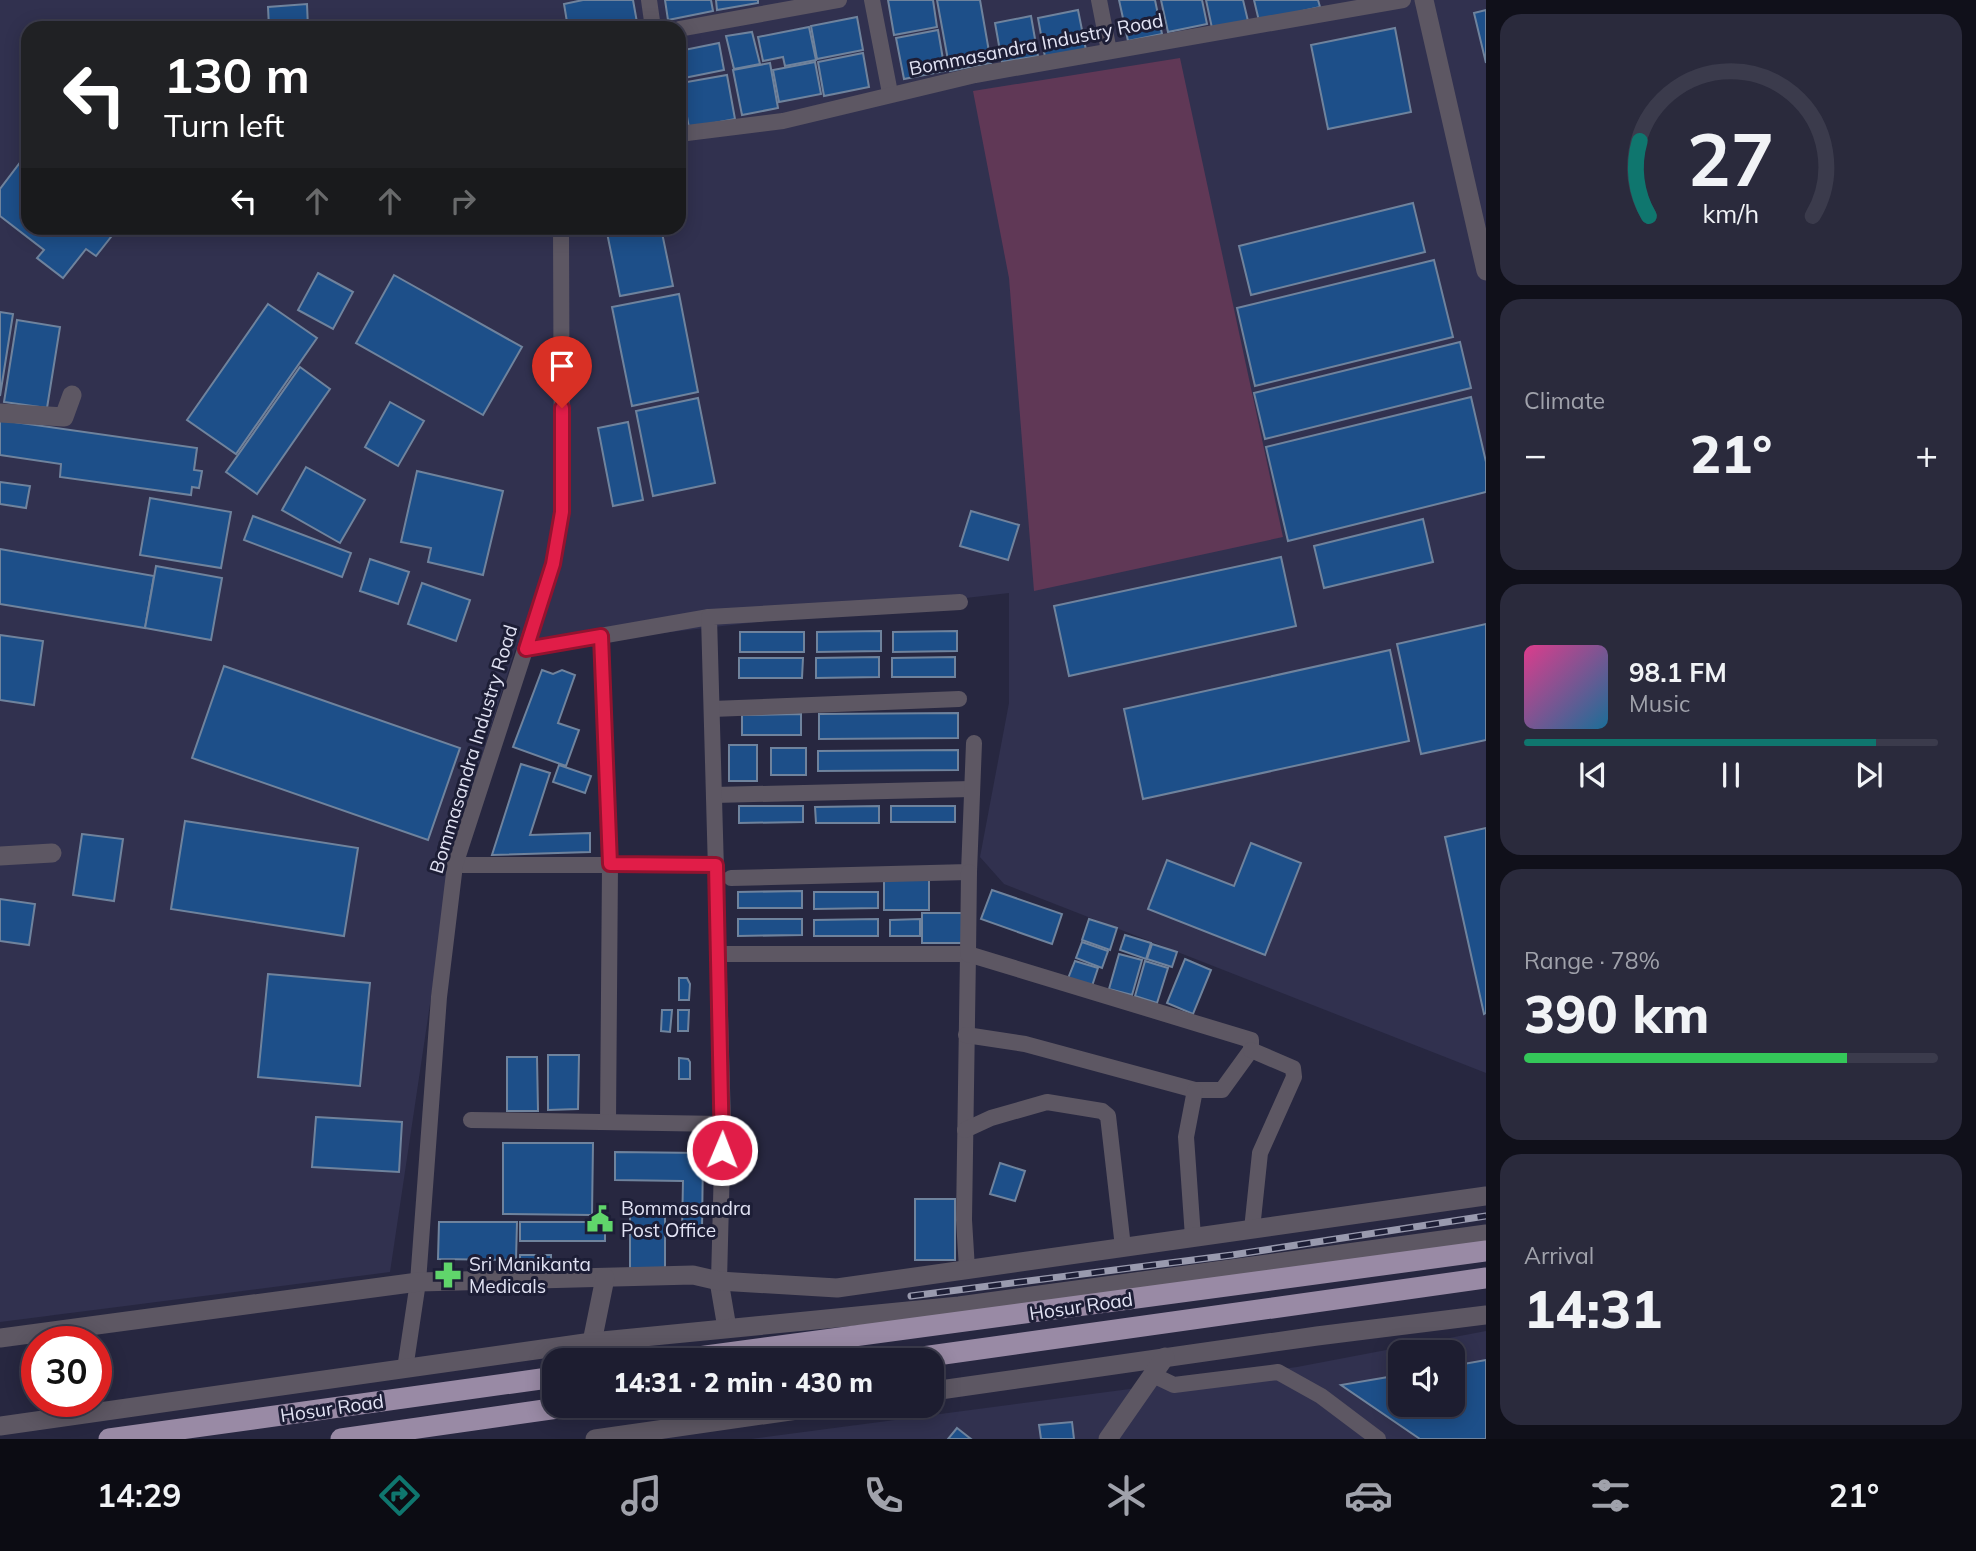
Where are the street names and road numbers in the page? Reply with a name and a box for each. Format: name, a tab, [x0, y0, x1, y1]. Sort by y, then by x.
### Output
street label: Bommasandra Industry Road	[907, 8, 1165, 80]
street label: Bommasandra Industry Road	[424, 622, 522, 876]
street label: Hosur Road	[1028, 1287, 1134, 1325]
street label: Hosur Road	[279, 1389, 385, 1427]

